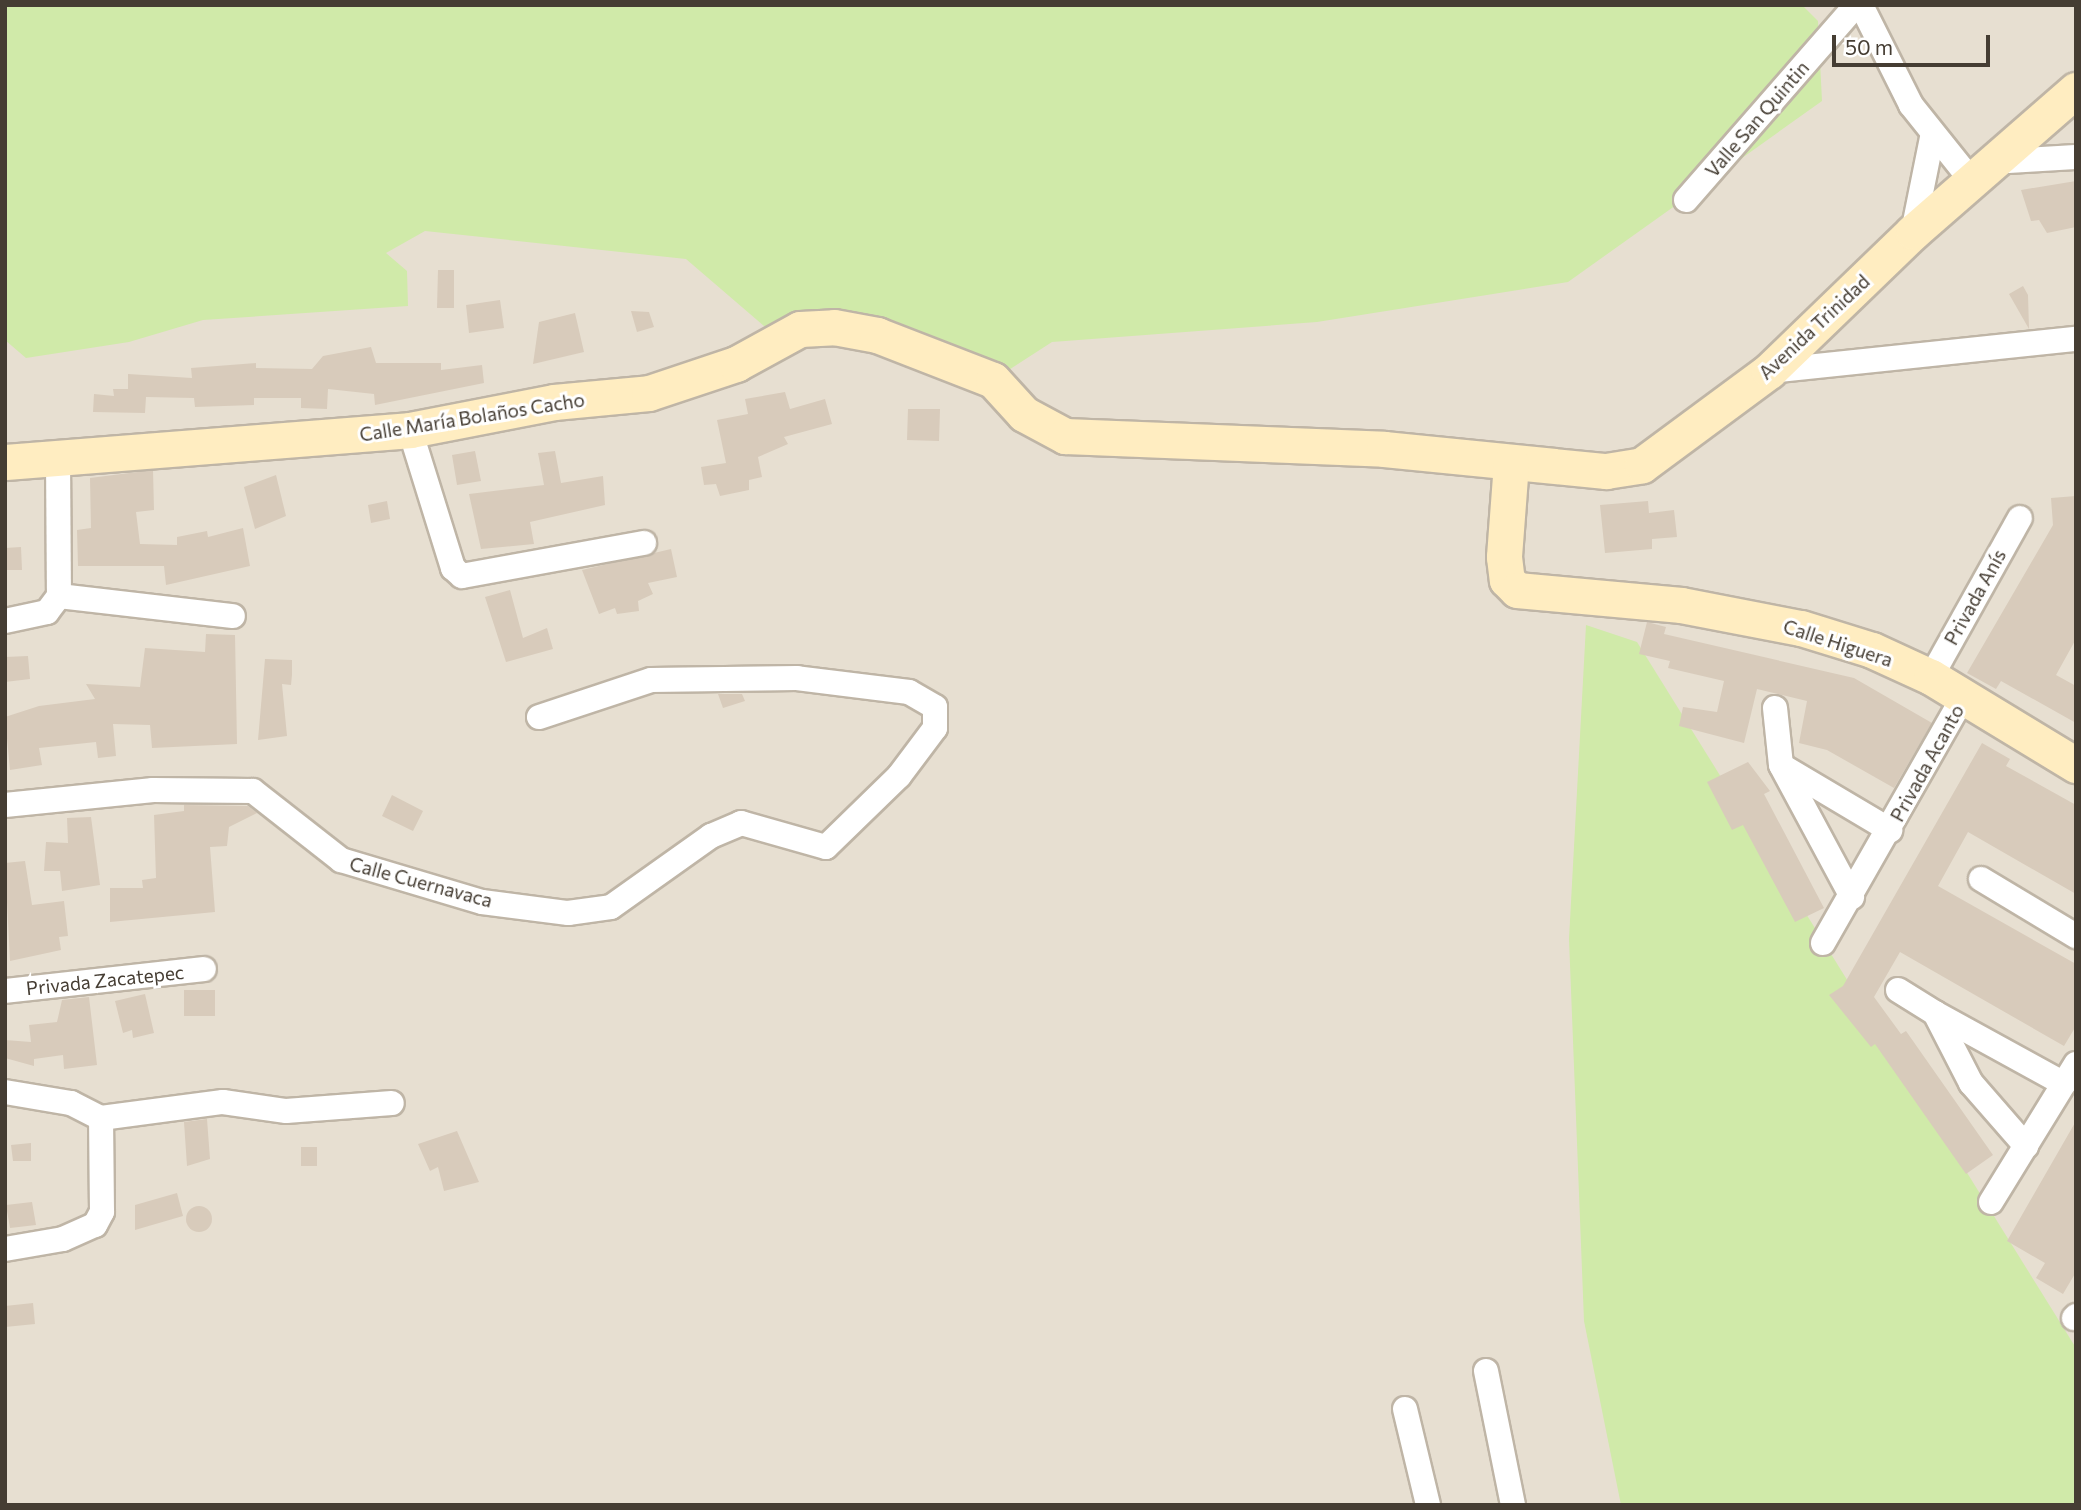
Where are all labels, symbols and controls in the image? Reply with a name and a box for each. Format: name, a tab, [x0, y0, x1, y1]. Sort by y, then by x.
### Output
scale bar	[1836, 21, 1994, 65]
text: 50 m	[1845, 34, 1893, 59]
street label: Valle San Quintin	[1700, 56, 1814, 182]
street label: Avenida Trinidad	[1754, 270, 1874, 384]
street label: Calle María Bolaños Cacho	[358, 388, 586, 446]
street label: Privada Anís	[1939, 545, 2011, 649]
street label: Calle Higuera	[1780, 615, 1896, 671]
street label: Privada Acanto	[1885, 700, 1969, 826]
street label: Calle Cuernavaca	[347, 852, 495, 912]
street label: Privada Zacatepec	[25, 960, 185, 1000]

